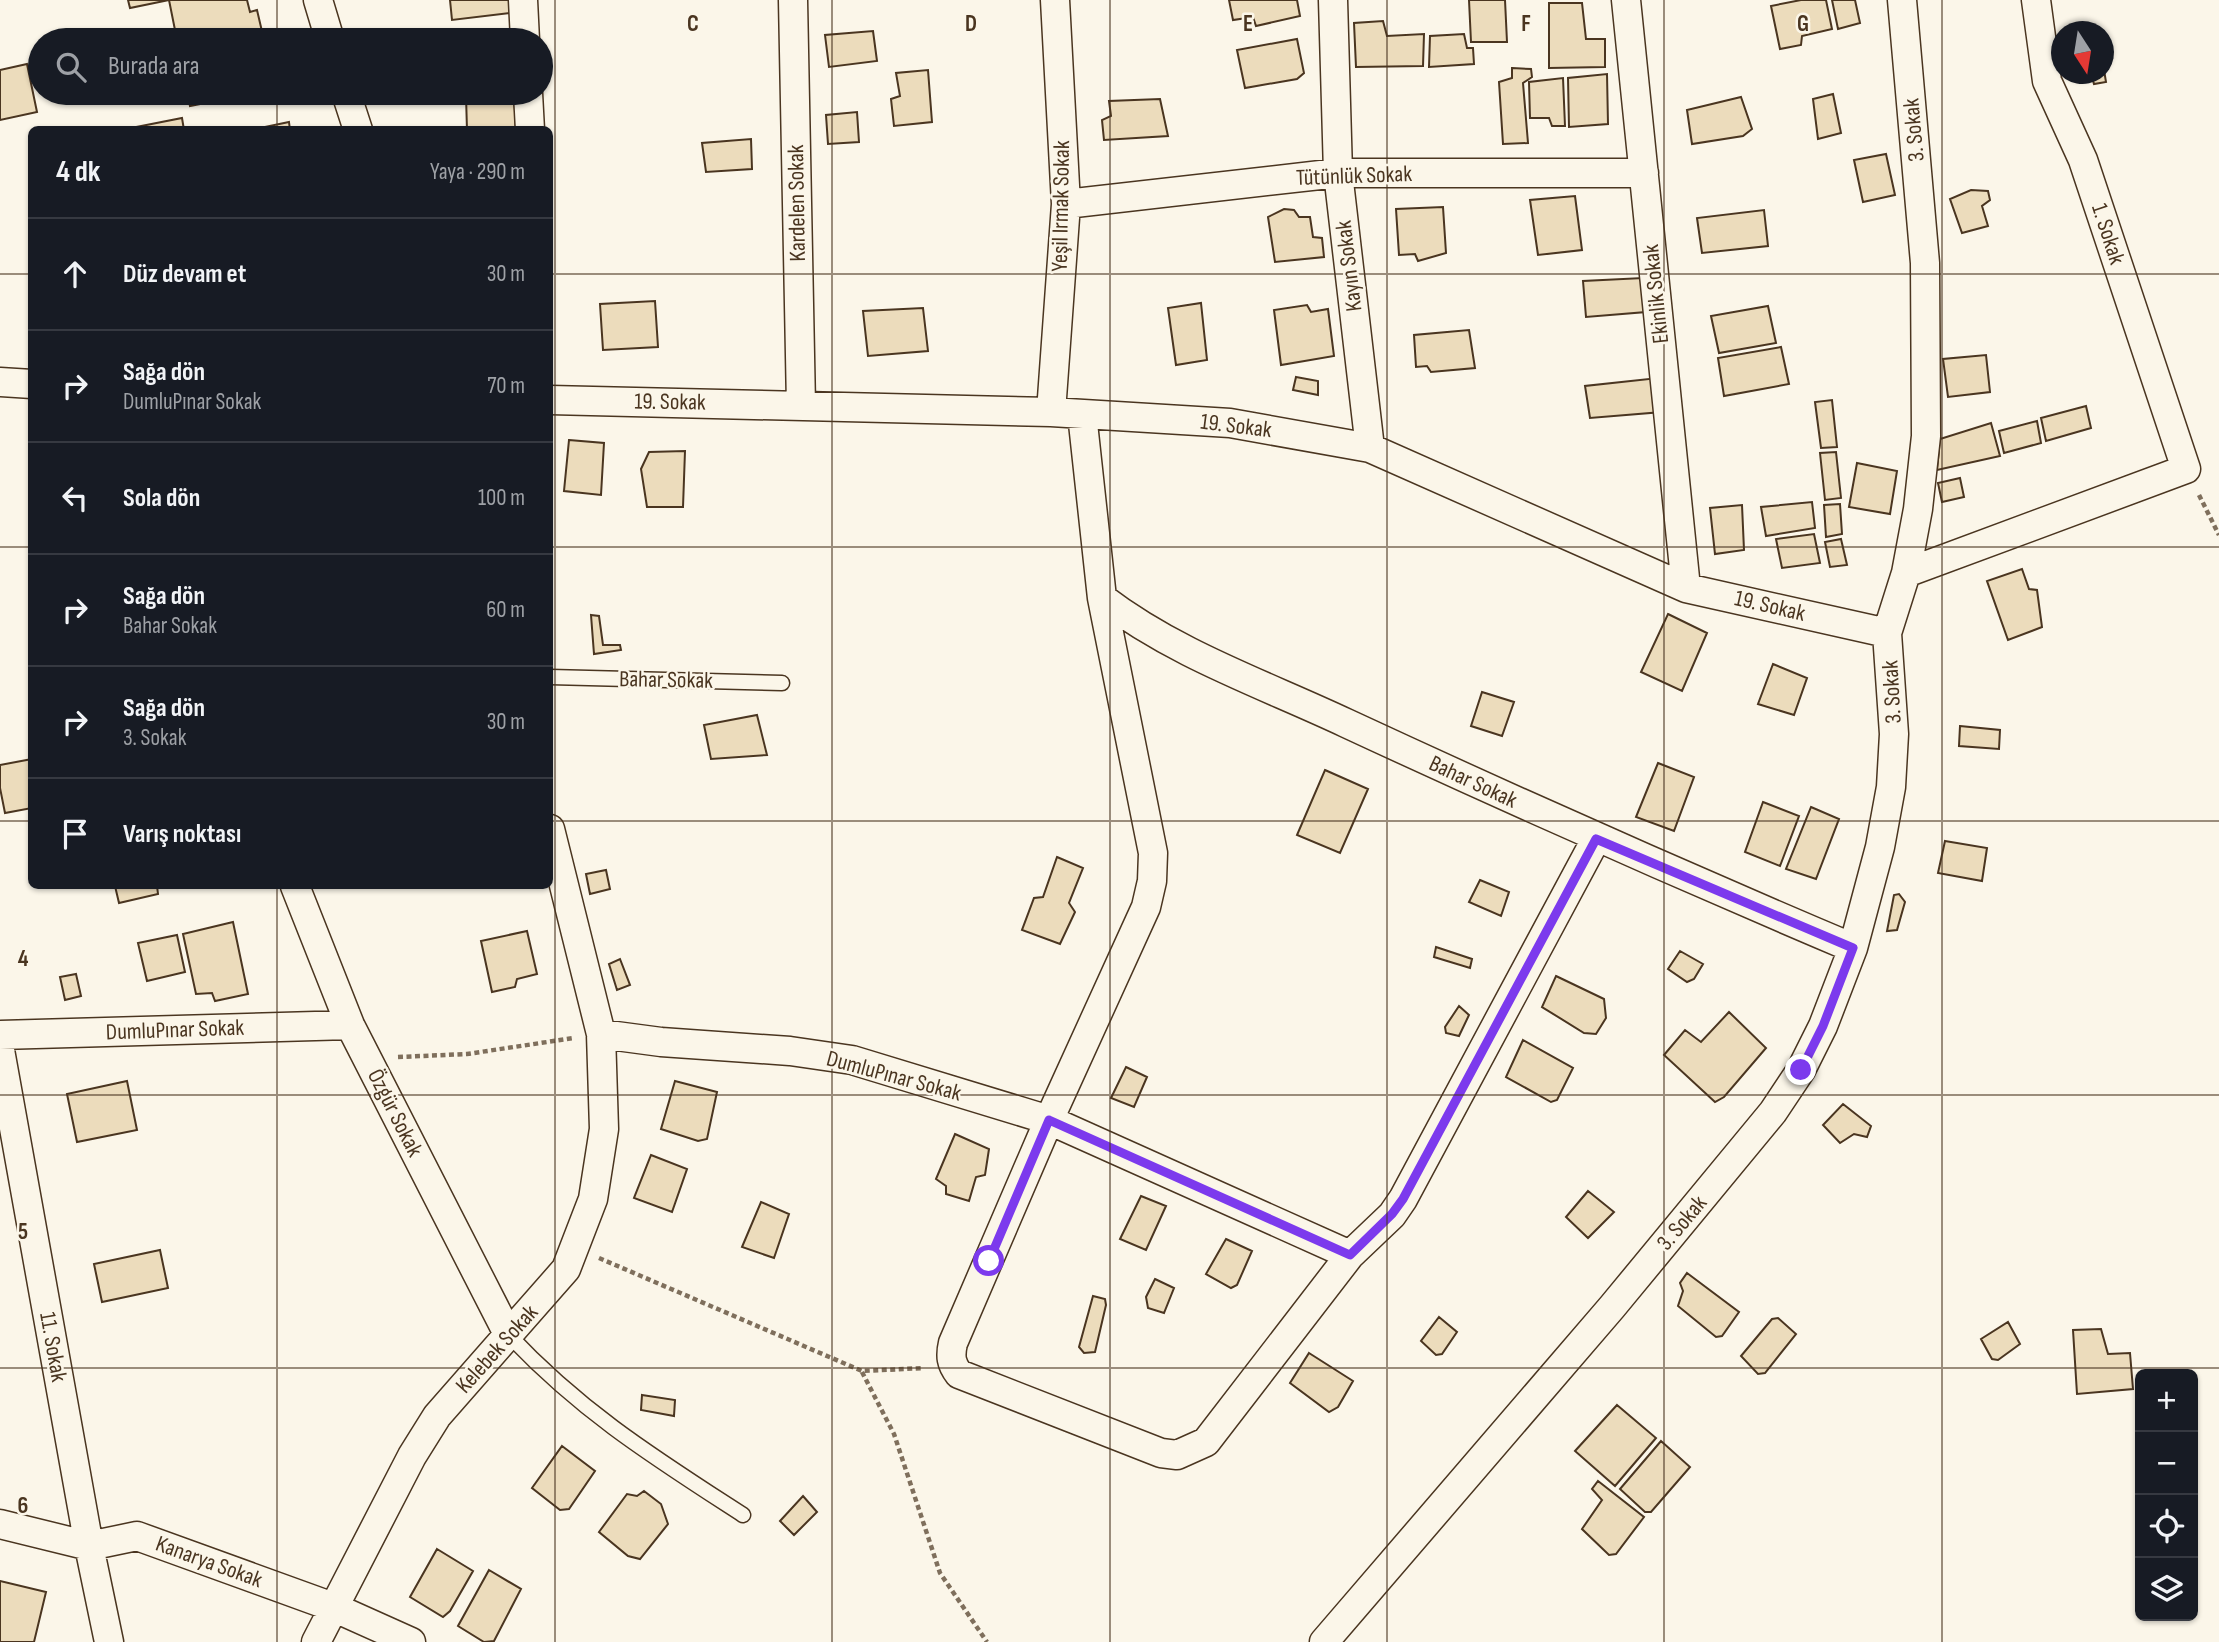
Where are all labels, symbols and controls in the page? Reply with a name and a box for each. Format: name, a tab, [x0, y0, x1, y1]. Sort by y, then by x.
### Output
text: C	[687, 10, 699, 38]
text: D	[965, 10, 977, 38]
text: E	[1243, 10, 1253, 38]
text: F	[1521, 10, 1531, 38]
text: G	[1797, 10, 1809, 38]
north arrow	[2051, 21, 2114, 84]
search box	[28, 28, 553, 105]
icon: search	[52, 48, 90, 86]
text: Burada ara	[108, 51, 200, 82]
street label: 3. Sokak	[1897, 97, 1931, 163]
street label: Yeşil Irmak Sokak	[1046, 140, 1076, 272]
street label: Kardelen Sokak	[782, 144, 812, 262]
text: 4 dk	[56, 154, 100, 190]
text: Yaya · 290 m	[430, 158, 525, 186]
street label: Tütünlük Sokak	[1296, 160, 1413, 192]
street label: 1. Sokak	[2085, 200, 2131, 268]
street label: Kayın Sokak	[1330, 219, 1368, 313]
street label: Ekinlik Sokak	[1637, 243, 1675, 345]
icon: ahead	[56, 255, 94, 293]
text: Düz devam et	[123, 259, 246, 290]
text: 30 m	[487, 260, 525, 288]
text: Sağa dön	[123, 357, 205, 388]
icon: right	[56, 367, 94, 405]
text: 70 m	[487, 372, 525, 400]
street label: 19. Sokak	[634, 387, 706, 417]
text: DumluPınar Sokak	[123, 388, 261, 416]
street label: 19. Sokak	[1199, 408, 1273, 444]
icon: left	[56, 479, 94, 517]
text: Sola dön	[123, 483, 200, 514]
text: 100 m	[478, 484, 525, 512]
text: Sağa dön	[123, 581, 205, 612]
street label: 19. Sokak	[1732, 584, 1808, 628]
icon: right	[56, 591, 94, 629]
text: 60 m	[486, 596, 525, 624]
text: Bahar Sokak	[123, 612, 217, 640]
street label: 3. Sokak	[1876, 659, 1908, 724]
street label: Bahar Sokak	[619, 665, 713, 695]
text: Sağa dön	[123, 693, 205, 724]
icon: right	[56, 703, 94, 741]
text: 30 m	[487, 708, 525, 736]
text: 3. Sokak	[123, 724, 186, 752]
street label: Bahar Sokak	[1425, 749, 1522, 815]
icon: arrive	[56, 815, 94, 853]
text: Varış noktası	[123, 819, 241, 850]
text: 4	[18, 945, 29, 973]
street label: DumluPınar Sokak	[105, 1014, 245, 1046]
street label: DumluPınar Sokak	[824, 1045, 965, 1107]
route end	[1785, 1054, 1816, 1085]
street label: Özgür Sokak	[361, 1065, 429, 1162]
street label: 3. Sokak	[1651, 1190, 1713, 1256]
text: 5	[18, 1218, 28, 1246]
route start	[973, 1245, 1004, 1276]
street label: Kelebek Sokak	[450, 1299, 544, 1399]
street label: 11. Sokak	[33, 1310, 73, 1384]
map controls	[2135, 1369, 2198, 1621]
button: +	[2135, 1369, 2198, 1432]
button: −	[2135, 1432, 2198, 1495]
text: 6	[18, 1492, 28, 1520]
button: locate	[2135, 1495, 2198, 1558]
street label: Kanarya Sokak	[152, 1530, 266, 1594]
button: layers	[2135, 1558, 2198, 1621]

